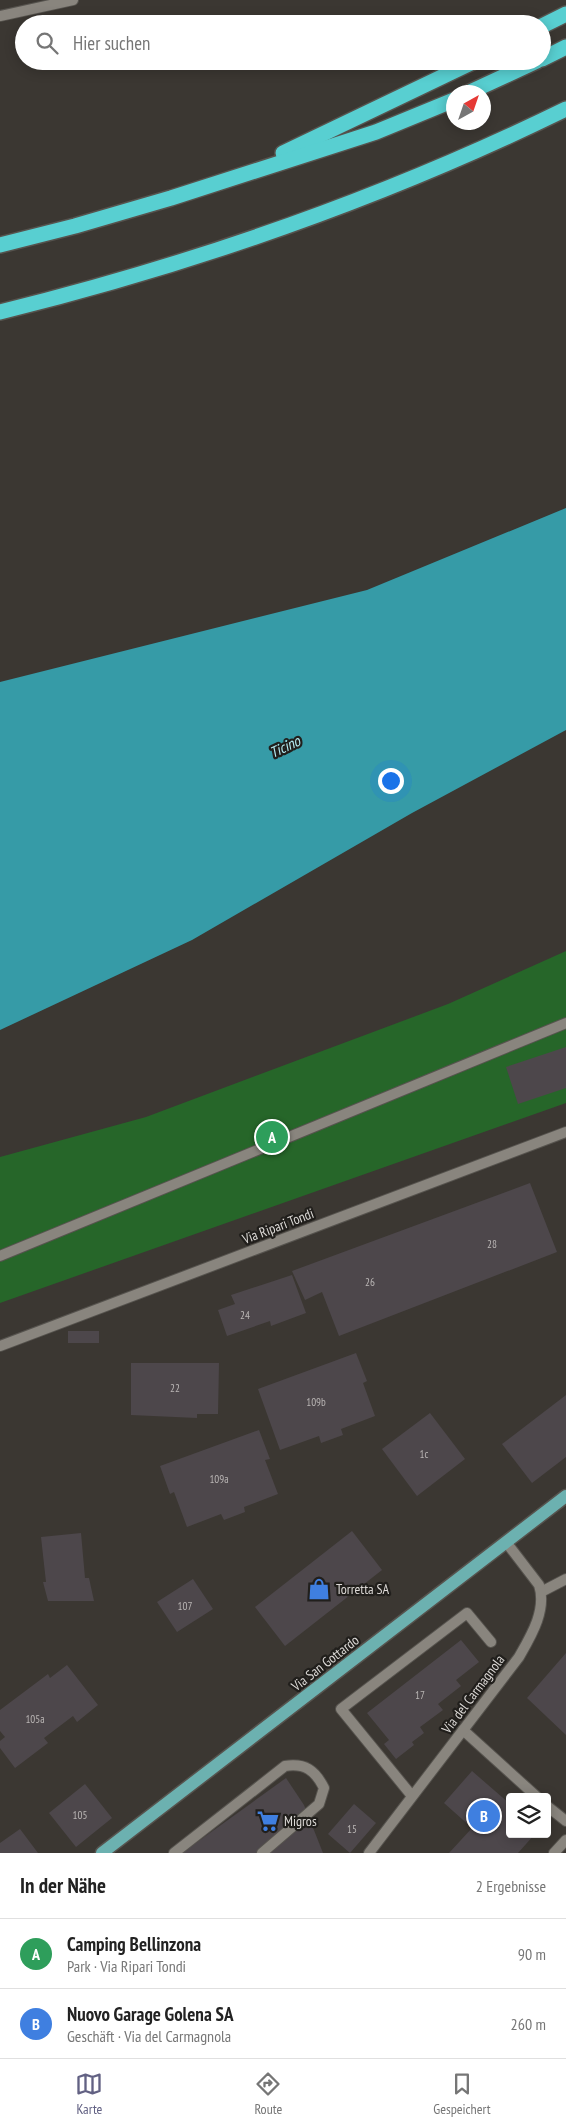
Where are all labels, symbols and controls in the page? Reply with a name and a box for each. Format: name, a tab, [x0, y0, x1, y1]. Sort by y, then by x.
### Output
search box	[15, 15, 551, 70]
icon: search	[33, 29, 61, 57]
text: Hier suchen	[73, 31, 150, 55]
north arrow	[446, 85, 491, 130]
water label: Ticino	[266, 731, 305, 762]
your location	[378, 768, 404, 794]
pin: A	[256, 1118, 288, 1156]
street label: Via Ripari Tondi	[239, 1204, 316, 1248]
house number: 28	[487, 1237, 497, 1251]
house number: 26	[365, 1275, 375, 1289]
house number: 24	[240, 1308, 250, 1322]
house number: 22	[170, 1381, 180, 1395]
house number: 109b	[306, 1395, 326, 1409]
house number: 1c	[420, 1447, 429, 1461]
house number: 109a	[209, 1472, 229, 1486]
shop icon: Torretta SA	[306, 1576, 332, 1602]
place label: Torretta SA	[336, 1580, 390, 1598]
house number: 107	[178, 1599, 192, 1613]
street label: Via San Gottardo	[287, 1631, 362, 1696]
street label: Via del Carmagnola	[437, 1651, 508, 1738]
house number: 17	[415, 1688, 425, 1702]
house number: 105a	[25, 1712, 45, 1726]
map controls	[506, 1793, 551, 1838]
button: layers	[506, 1793, 551, 1838]
pin: B	[468, 1797, 500, 1835]
house number: 105	[73, 1808, 87, 1822]
supermarket icon: Migros	[255, 1808, 281, 1834]
place label: Migros	[284, 1812, 317, 1830]
house number: 15	[347, 1822, 357, 1836]
text: In der Nähe	[20, 1872, 106, 1899]
text: 2 Ergebnisse	[476, 1876, 546, 1896]
text: Camping Bellinzona	[67, 1932, 201, 1956]
text: A	[32, 1944, 40, 1964]
text: 90 m	[518, 1944, 546, 1964]
text: Park · Via Ripari Tondi	[67, 1956, 186, 1976]
text: Nuovo Garage Golena SA	[67, 2002, 233, 2026]
text: B	[32, 2014, 40, 2034]
text: 260 m	[511, 2014, 546, 2034]
text: Geschäft · Via del Carmagnola	[67, 2026, 231, 2046]
tab: Karte	[75, 2070, 103, 2118]
tab: Route	[254, 2070, 282, 2118]
tab: Gespeichert	[433, 2070, 491, 2118]

